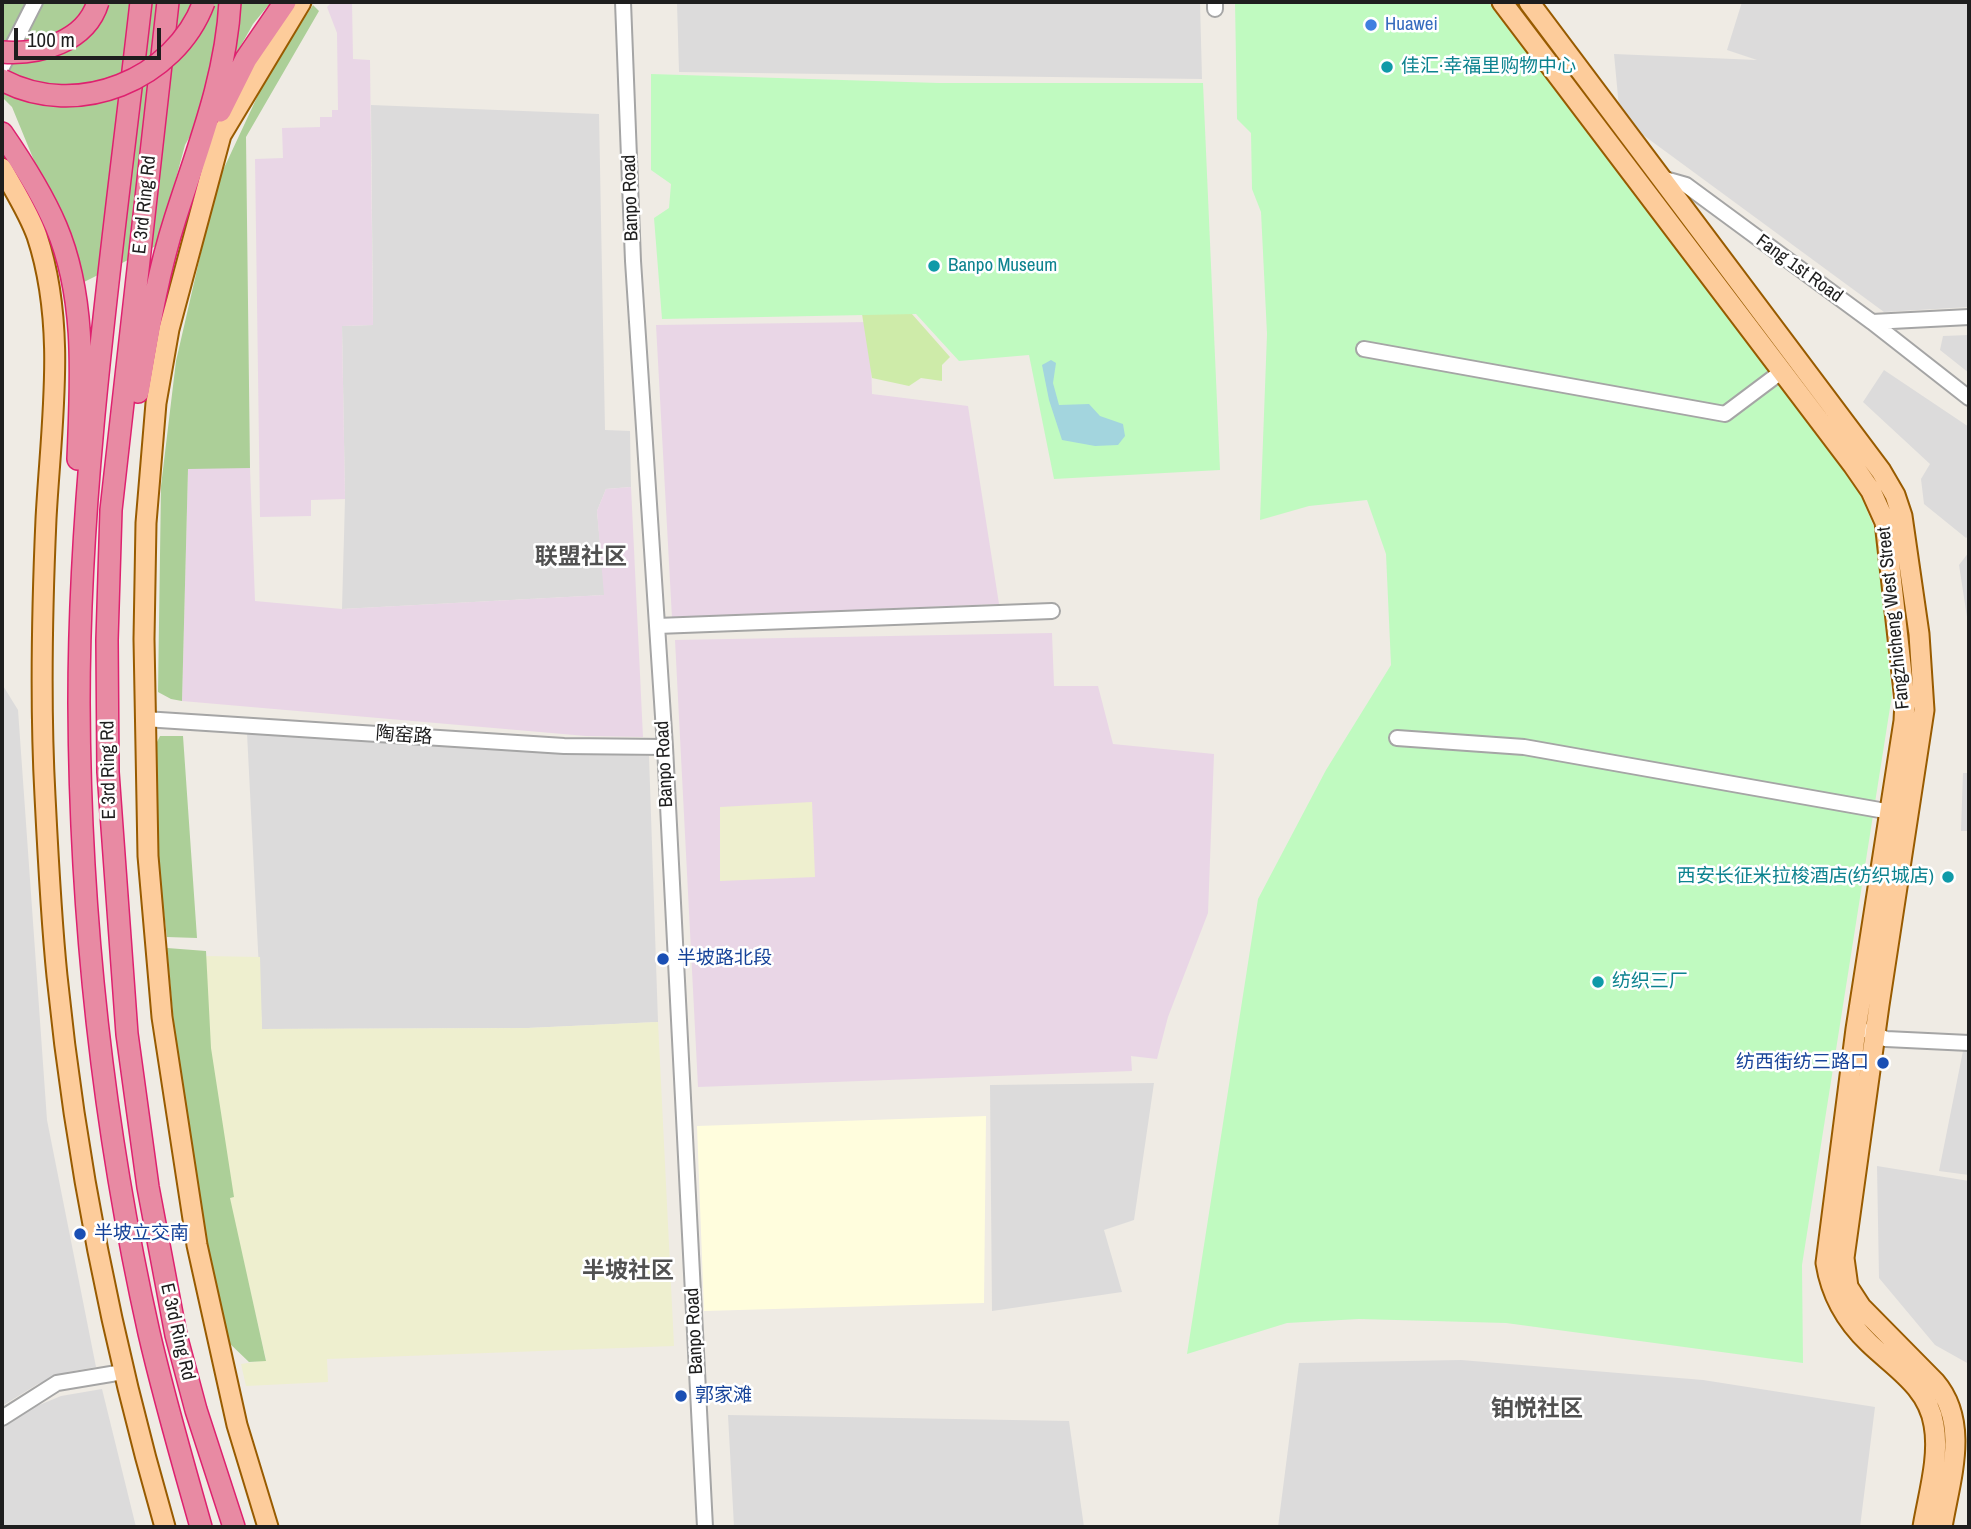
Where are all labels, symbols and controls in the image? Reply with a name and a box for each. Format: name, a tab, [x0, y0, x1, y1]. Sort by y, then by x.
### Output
scale bar	[18, 14, 164, 58]
place label: Huawei	[1385, 14, 1438, 36]
marker: Huawei	[1363, 17, 1379, 33]
text: 100 m	[27, 25, 75, 54]
place label: 佳汇·幸福里购物中心	[1401, 56, 1576, 78]
marker: 佳汇·幸福里购物中心	[1379, 59, 1395, 75]
street label: Banpo Road	[618, 154, 644, 242]
street label: E 3rd Ring Rd	[129, 155, 161, 255]
street label: Fang 1st Road	[1751, 230, 1847, 308]
place label: Banpo Museum	[948, 255, 1057, 277]
marker: Banpo Museum	[926, 258, 942, 274]
street label: Fangzhicheng West Street	[1873, 526, 1915, 710]
district label: 联盟社区	[535, 544, 627, 572]
street label: E 3rd Ring Rd	[97, 720, 121, 820]
street label: Banpo Road	[651, 720, 679, 808]
street label: 陶窑路	[375, 723, 433, 749]
place label: 西安长征米拉梭酒店(纺织城店)	[1677, 866, 1934, 888]
marker: 西安长征米拉梭酒店(纺织城店)	[1940, 869, 1956, 885]
place label: 半坡路北段	[677, 948, 772, 970]
marker: 半坡路北段	[655, 951, 671, 967]
place label: 纺织三厂	[1612, 971, 1688, 993]
marker: 纺织三厂	[1590, 974, 1606, 990]
place label: 纺西街纺三路口	[1736, 1052, 1869, 1074]
marker: 纺西街纺三路口	[1875, 1055, 1891, 1071]
place label: 半坡立交南	[94, 1223, 189, 1245]
marker: 半坡立交南	[72, 1226, 88, 1242]
district label: 半坡社区	[582, 1258, 674, 1286]
street label: E 3rd Ring Rd	[155, 1281, 199, 1383]
street label: Banpo Road	[681, 1287, 709, 1375]
place label: 郭家滩	[695, 1385, 752, 1407]
marker: 郭家滩	[673, 1388, 689, 1404]
district label: 铂悦社区	[1491, 1396, 1583, 1424]

